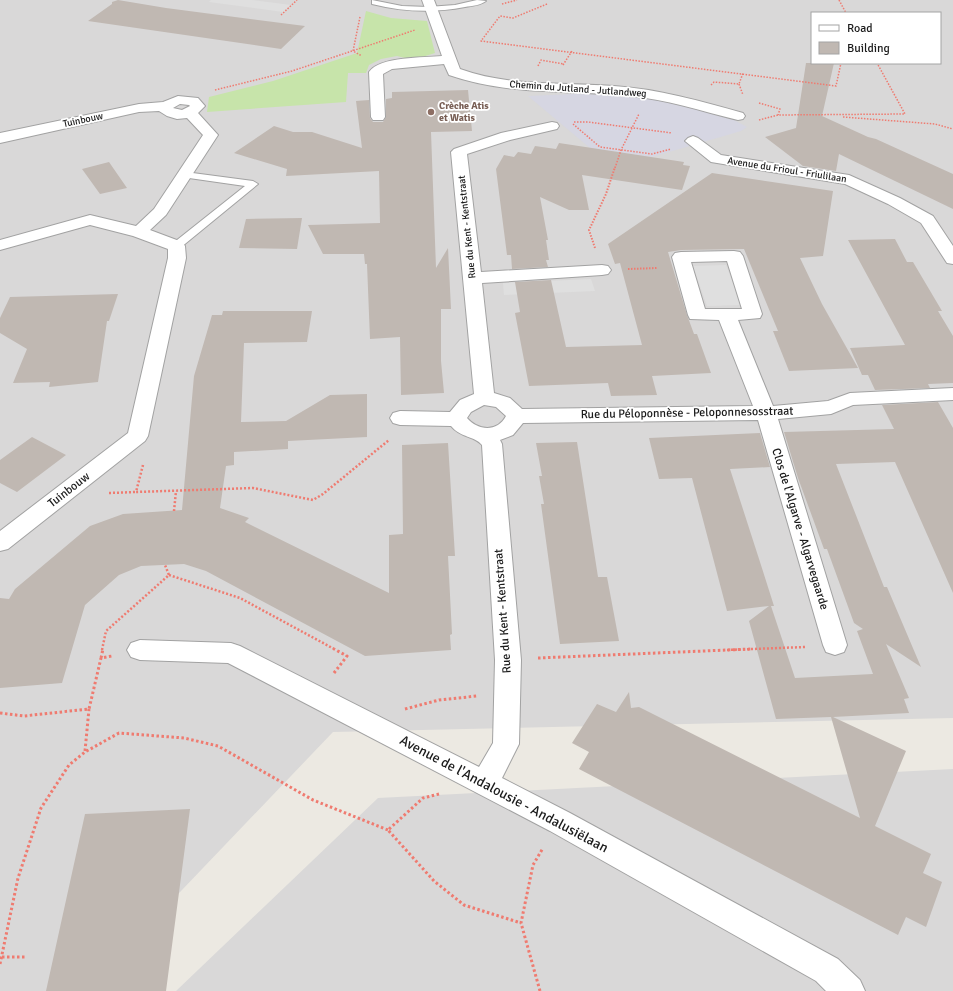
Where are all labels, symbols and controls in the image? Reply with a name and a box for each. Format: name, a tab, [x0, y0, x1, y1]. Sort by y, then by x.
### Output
legend	[811, 12, 941, 64]
text: Road	[847, 21, 873, 36]
text: Building	[847, 41, 890, 56]
street label: Chemin du Jutland - Jutlandweg	[509, 78, 647, 100]
place label: Crèche Atis et Watis	[439, 100, 489, 124]
marker: Crèche Atis et Watis	[426, 107, 436, 117]
street label: Tuinbouw	[62, 110, 105, 130]
street label: Avenue du Frioul - Friulilaan	[726, 155, 848, 185]
street label: Rue du Kent - Kentstraat	[456, 174, 478, 279]
street label: Rue du Péloponnèse - Peloponnesosstraat	[580, 404, 794, 422]
street label: Clos de l'Algarve - Algarvegaarde	[768, 446, 832, 612]
street label: Tuinbouw	[45, 469, 93, 511]
street label: Rue du Kent - Kentstraat	[491, 548, 515, 674]
street label: Avenue de l'Andalousie - Andalusiëlaan	[397, 732, 611, 856]

